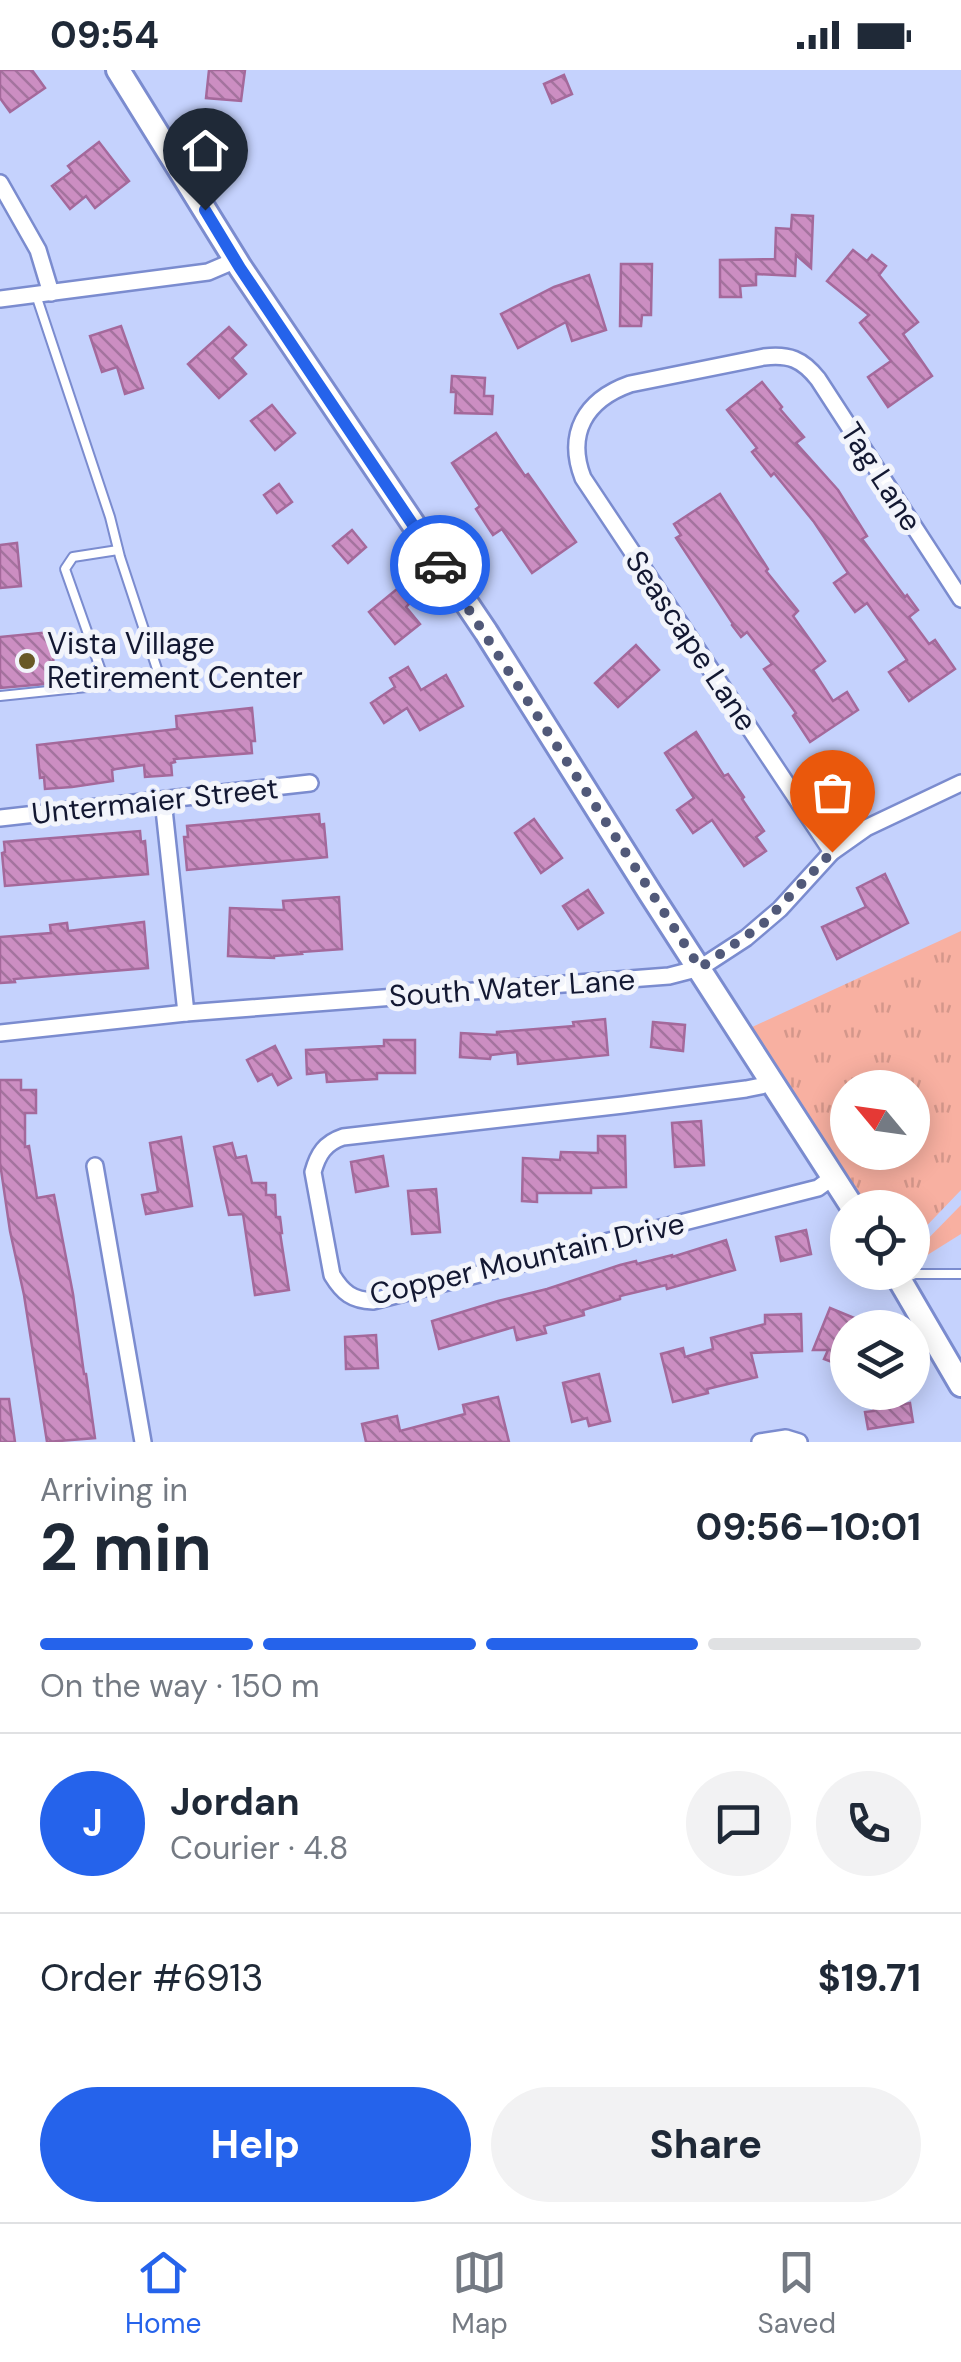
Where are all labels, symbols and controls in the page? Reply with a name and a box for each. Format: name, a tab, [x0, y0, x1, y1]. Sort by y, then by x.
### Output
text: 09:54	[50, 10, 159, 60]
pin	[163, 108, 248, 211]
icon: home	[178, 123, 233, 178]
street label: Tag Lane	[832, 415, 931, 539]
courier	[390, 515, 490, 615]
icon: car	[413, 538, 468, 593]
street label: Seascape Lane	[617, 543, 766, 738]
place label: Vista Village Retirement Center	[47, 624, 303, 697]
marker: Vista Village Retirement Center	[16, 650, 38, 672]
pin	[790, 750, 875, 853]
icon: bag	[805, 765, 860, 820]
street label: Untermaier Street	[30, 768, 280, 833]
street label: South Water Lane	[388, 959, 636, 1016]
north arrow	[830, 1070, 930, 1170]
map controls	[830, 1070, 930, 1410]
button: locate	[830, 1190, 930, 1290]
street label: Copper Mountain Drive	[366, 1203, 688, 1314]
button: layers	[830, 1310, 930, 1410]
text: Arriving in	[40, 1469, 188, 1511]
text: 09:56–10:01	[695, 1502, 921, 1552]
text: 2 min	[40, 1506, 212, 1590]
text: On the way · 150 m	[40, 1665, 320, 1707]
button: chat	[686, 1771, 791, 1876]
button: phone	[816, 1771, 921, 1876]
text: Jordan	[170, 1777, 300, 1827]
text: J	[82, 1798, 103, 1848]
text: Courier · 4.8	[170, 1827, 348, 1869]
text: Order #6913	[40, 1953, 264, 2003]
text: $19.71	[818, 1953, 921, 2003]
button: Help	[40, 2087, 471, 2202]
button: Share	[491, 2087, 921, 2202]
tab: Home	[125, 2245, 201, 2342]
tab: Map	[451, 2245, 508, 2342]
tab: Saved	[758, 2245, 836, 2342]

